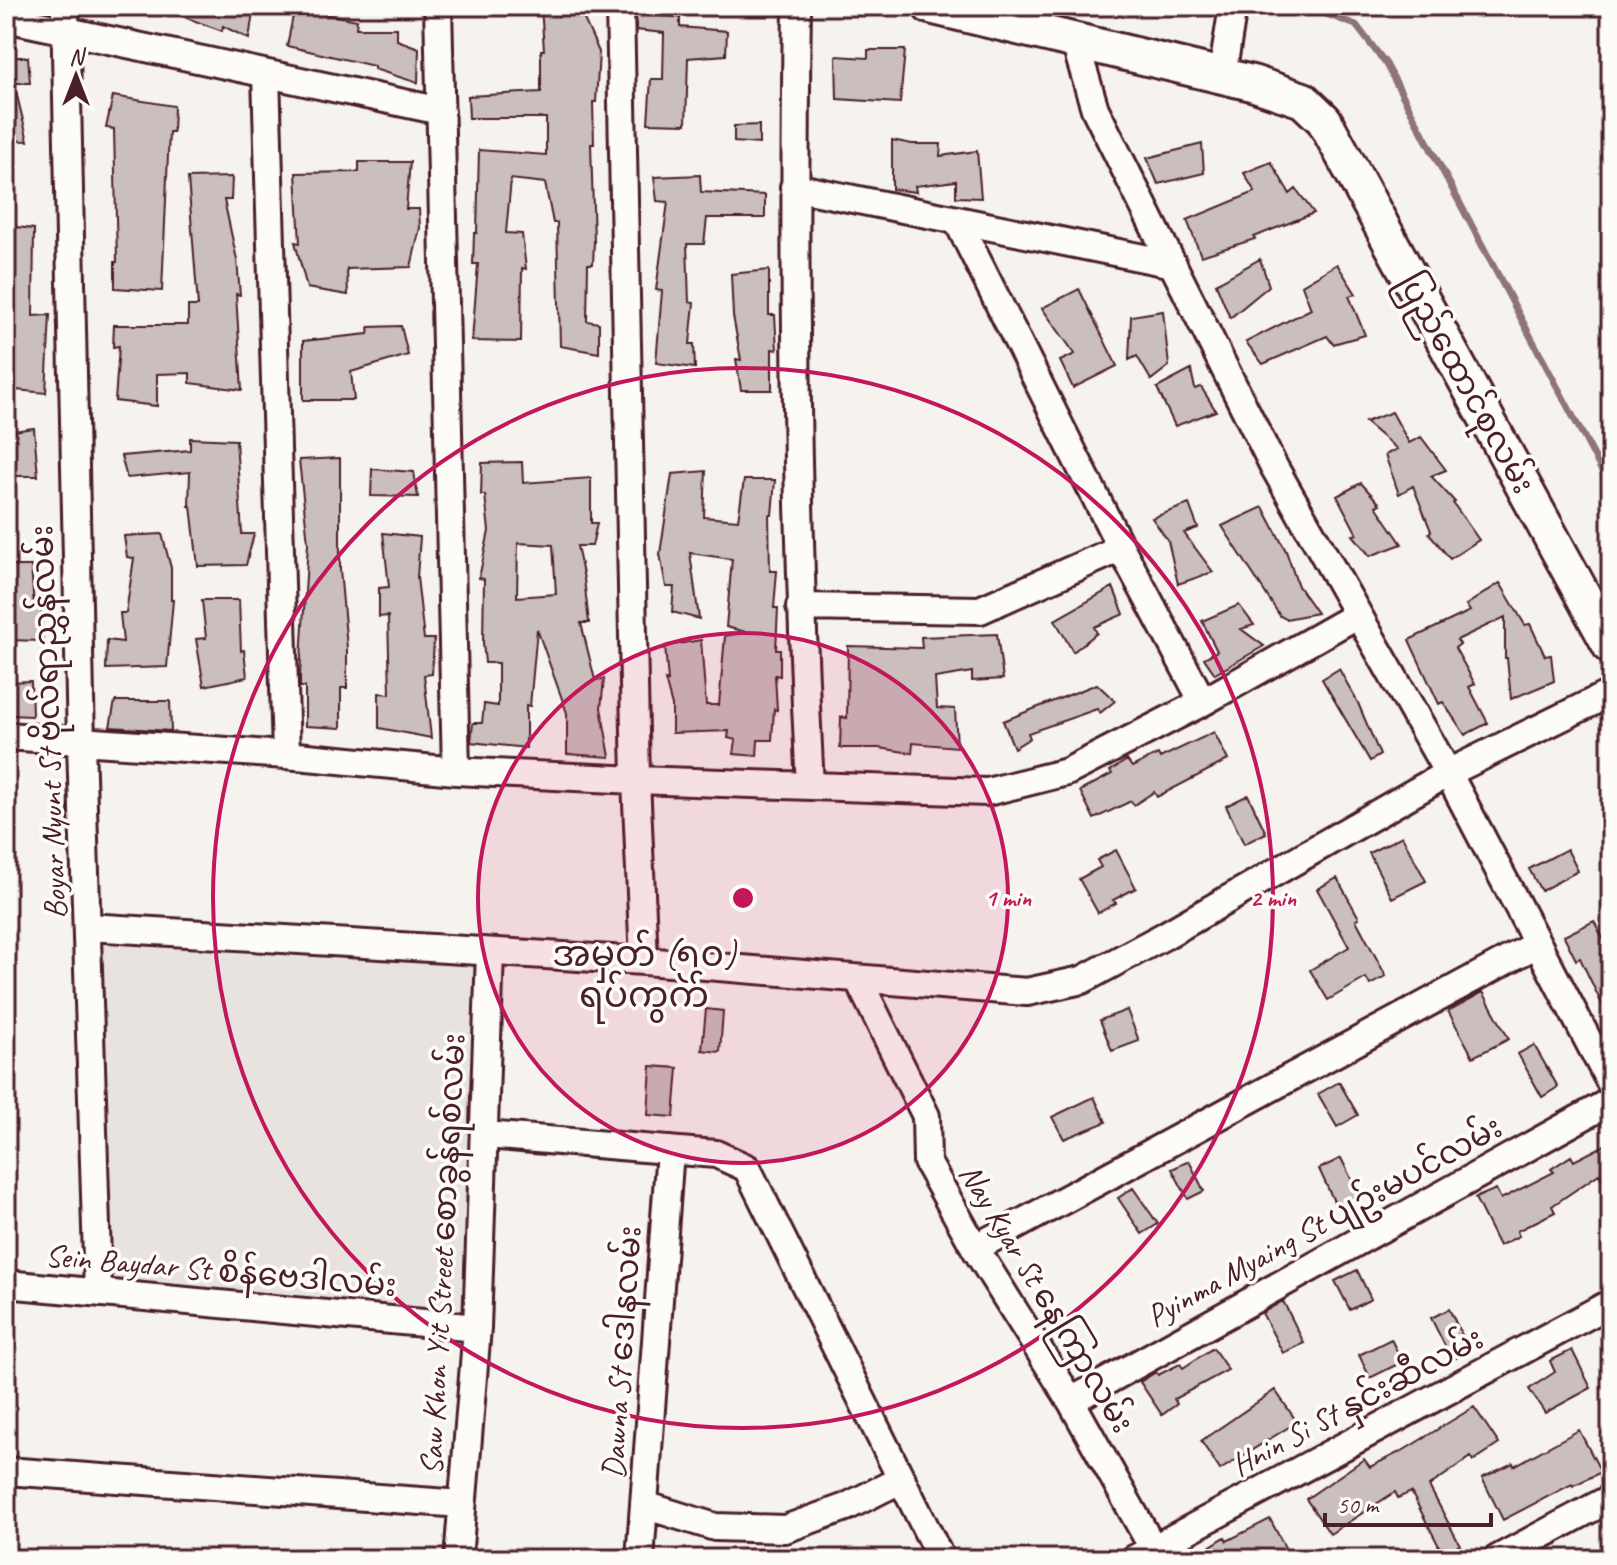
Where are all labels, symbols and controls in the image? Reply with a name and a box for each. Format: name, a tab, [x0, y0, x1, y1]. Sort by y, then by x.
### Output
north arrow	[36, 36, 116, 116]
text: N	[69, 43, 86, 71]
street label: ပြည်ထောင်စုလမ်း	[1385, 264, 1547, 503]
street label: Boyar Nyunt St ဗိုလ်ရာညွှန်လမ်း	[18, 524, 81, 920]
text: 1 min	[985, 883, 1032, 913]
text: 2 min	[1250, 883, 1297, 913]
centre of rings	[729, 884, 757, 912]
district label: အမှတ် (၅၀) ရပ်ကွက်	[552, 929, 738, 1024]
street label: Saw Khon Yit Street စောခွန်ရစ်လမ်း	[407, 1032, 480, 1476]
street label: Pyinma Myaing St ပျဥ်းမပင်လမ်း	[1138, 1104, 1512, 1341]
street label: Nay Kyar St နေကြာလမ်း	[946, 1154, 1146, 1443]
street label: Dawna St ဒေါနလမ်း	[589, 1224, 656, 1480]
street label: Sein Baydar St စိန်ဗေဒါလမ်း	[43, 1232, 399, 1311]
street label: Hnin Si St နှင်းဆီလမ်း	[1223, 1315, 1493, 1490]
scale bar	[1325, 1477, 1491, 1527]
text: 50 m	[1337, 1490, 1380, 1520]

